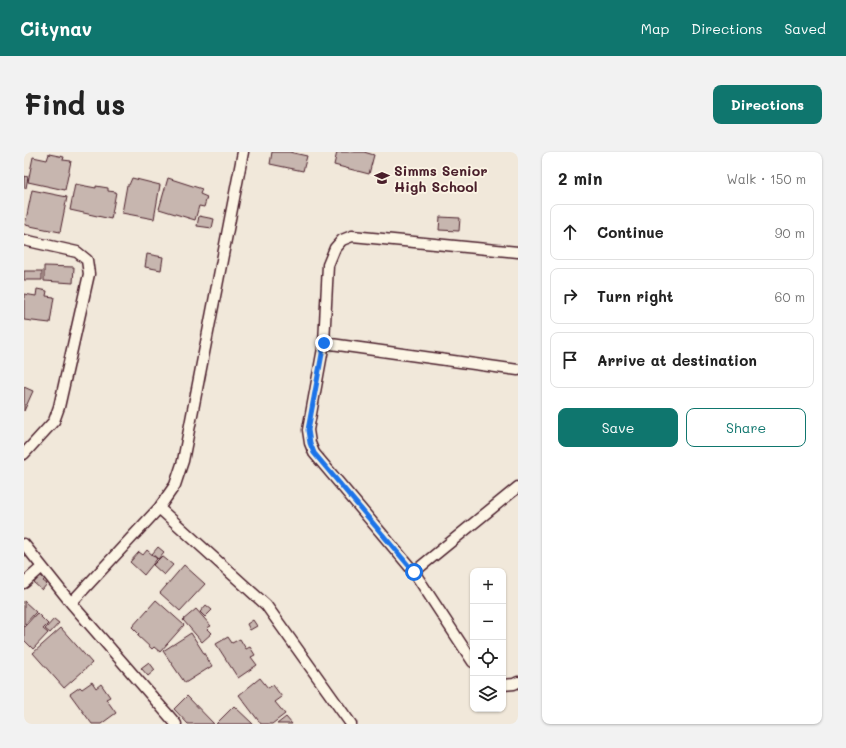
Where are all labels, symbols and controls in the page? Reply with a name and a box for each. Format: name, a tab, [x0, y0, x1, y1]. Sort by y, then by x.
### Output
text: Citynav	[20, 16, 92, 41]
text: Map	[641, 19, 669, 38]
text: Directions	[691, 19, 762, 38]
text: Saved	[784, 19, 826, 38]
button: Directions	[713, 85, 822, 124]
text: Find us	[24, 86, 125, 122]
place label: Simms Senior High School	[394, 161, 488, 196]
text: 2 min	[558, 167, 603, 189]
school or university icon: Simms Senior High School	[373, 169, 391, 187]
text: Walk · 150 m	[726, 170, 806, 187]
icon: ahead	[559, 221, 581, 243]
text: Continue	[597, 222, 664, 242]
text: 90 m	[775, 224, 805, 241]
icon: right	[559, 285, 581, 307]
text: Turn right	[597, 286, 674, 306]
text: 60 m	[775, 288, 805, 305]
route end	[315, 334, 333, 352]
icon: arrive	[559, 349, 581, 371]
text: Arrive at destination	[597, 350, 757, 370]
button: Save	[558, 408, 678, 447]
button: Share	[686, 408, 806, 447]
route start	[405, 563, 423, 581]
map controls	[470, 568, 506, 712]
button: +	[470, 568, 506, 604]
button: −	[470, 604, 506, 640]
button: locate	[470, 640, 506, 676]
button: layers	[470, 676, 506, 712]

